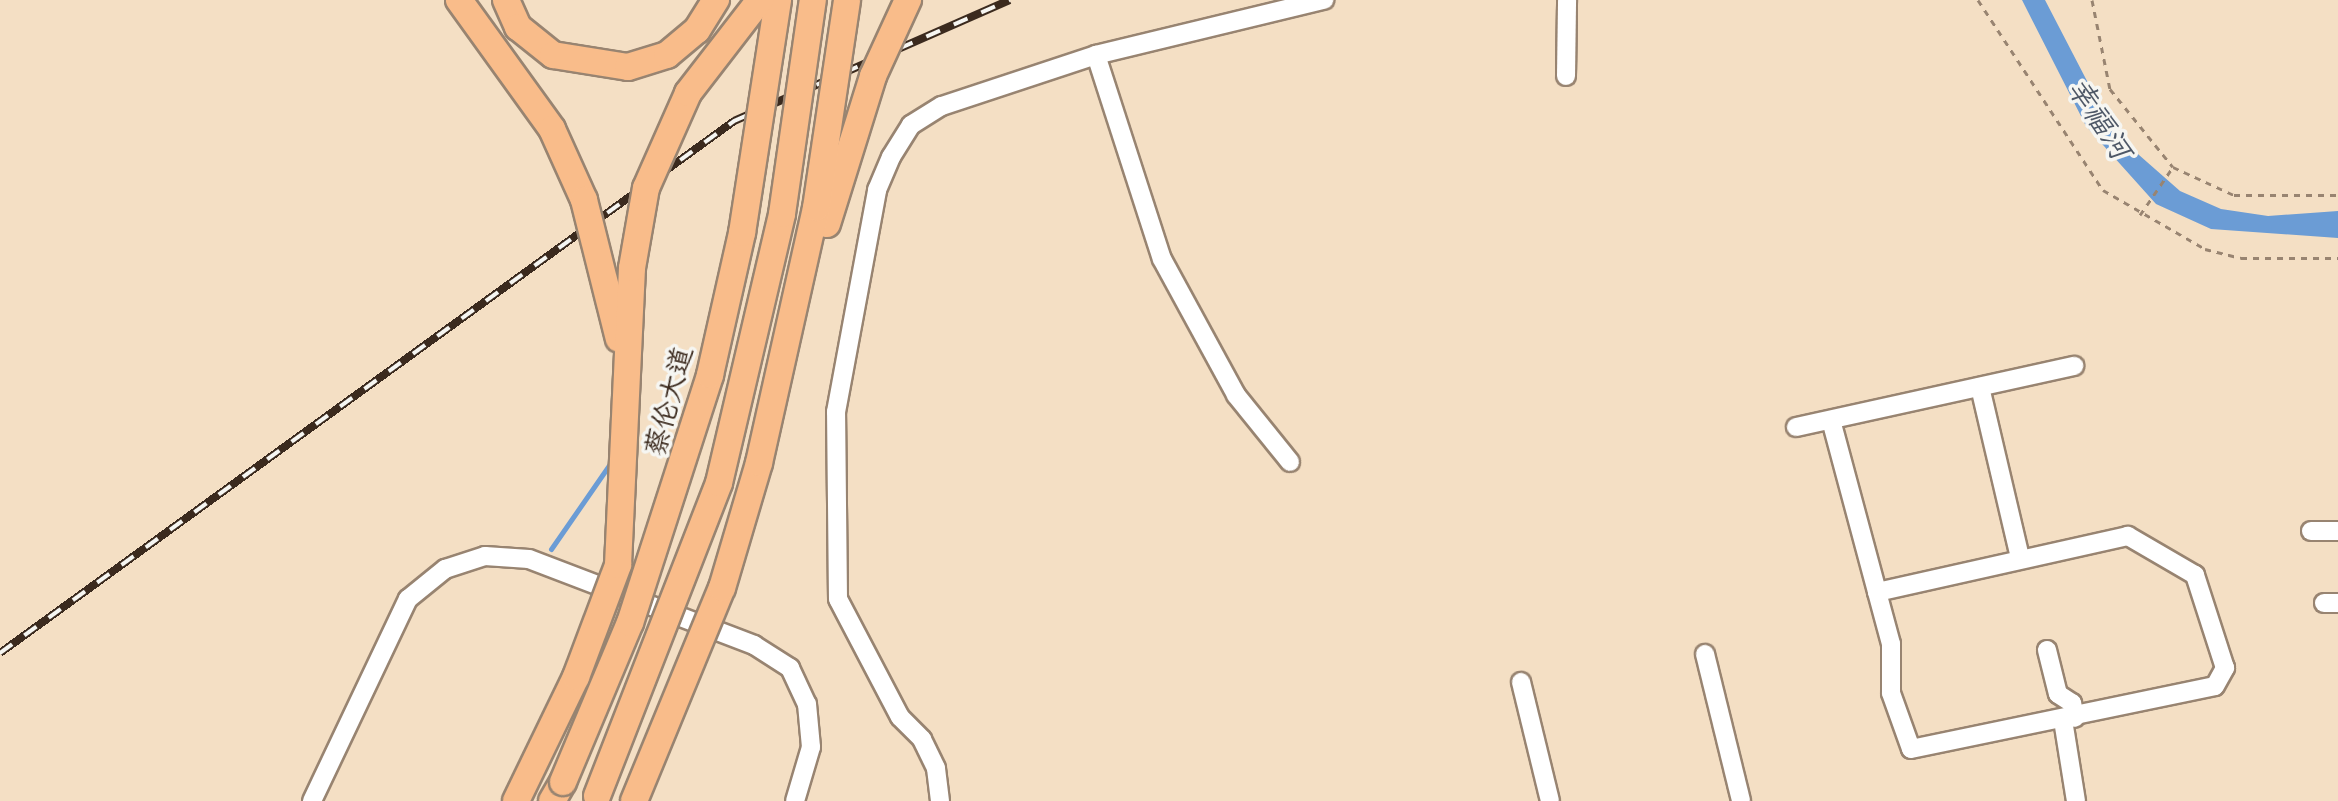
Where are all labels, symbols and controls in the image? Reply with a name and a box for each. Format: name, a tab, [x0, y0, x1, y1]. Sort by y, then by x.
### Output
water label: 幸福河	[2060, 70, 2140, 166]
street label: 蔡伦大道	[637, 343, 699, 459]

